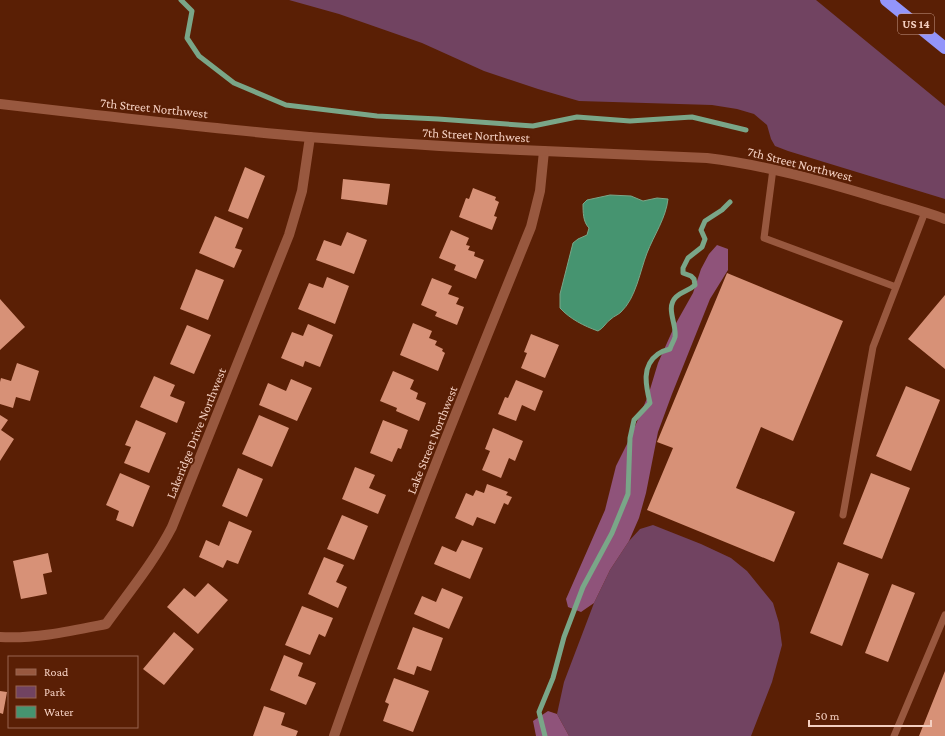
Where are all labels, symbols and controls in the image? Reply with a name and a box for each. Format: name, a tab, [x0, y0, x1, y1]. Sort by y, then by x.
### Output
road number: US 14	[898, 14, 934, 34]
street label: 7th Street Northwest	[100, 95, 209, 121]
street label: 7th Street Northwest	[422, 125, 531, 145]
street label: 7th Street Northwest	[746, 144, 855, 184]
street label: Lakeridge Drive Northwest	[163, 365, 229, 501]
street label: Lake Street Northwest	[403, 383, 461, 496]
legend	[8, 656, 138, 728]
text: Road	[44, 665, 69, 679]
text: Park	[44, 685, 66, 699]
scale bar	[809, 702, 931, 728]
text: Water	[44, 705, 74, 719]
text: 50 m	[815, 709, 840, 723]

